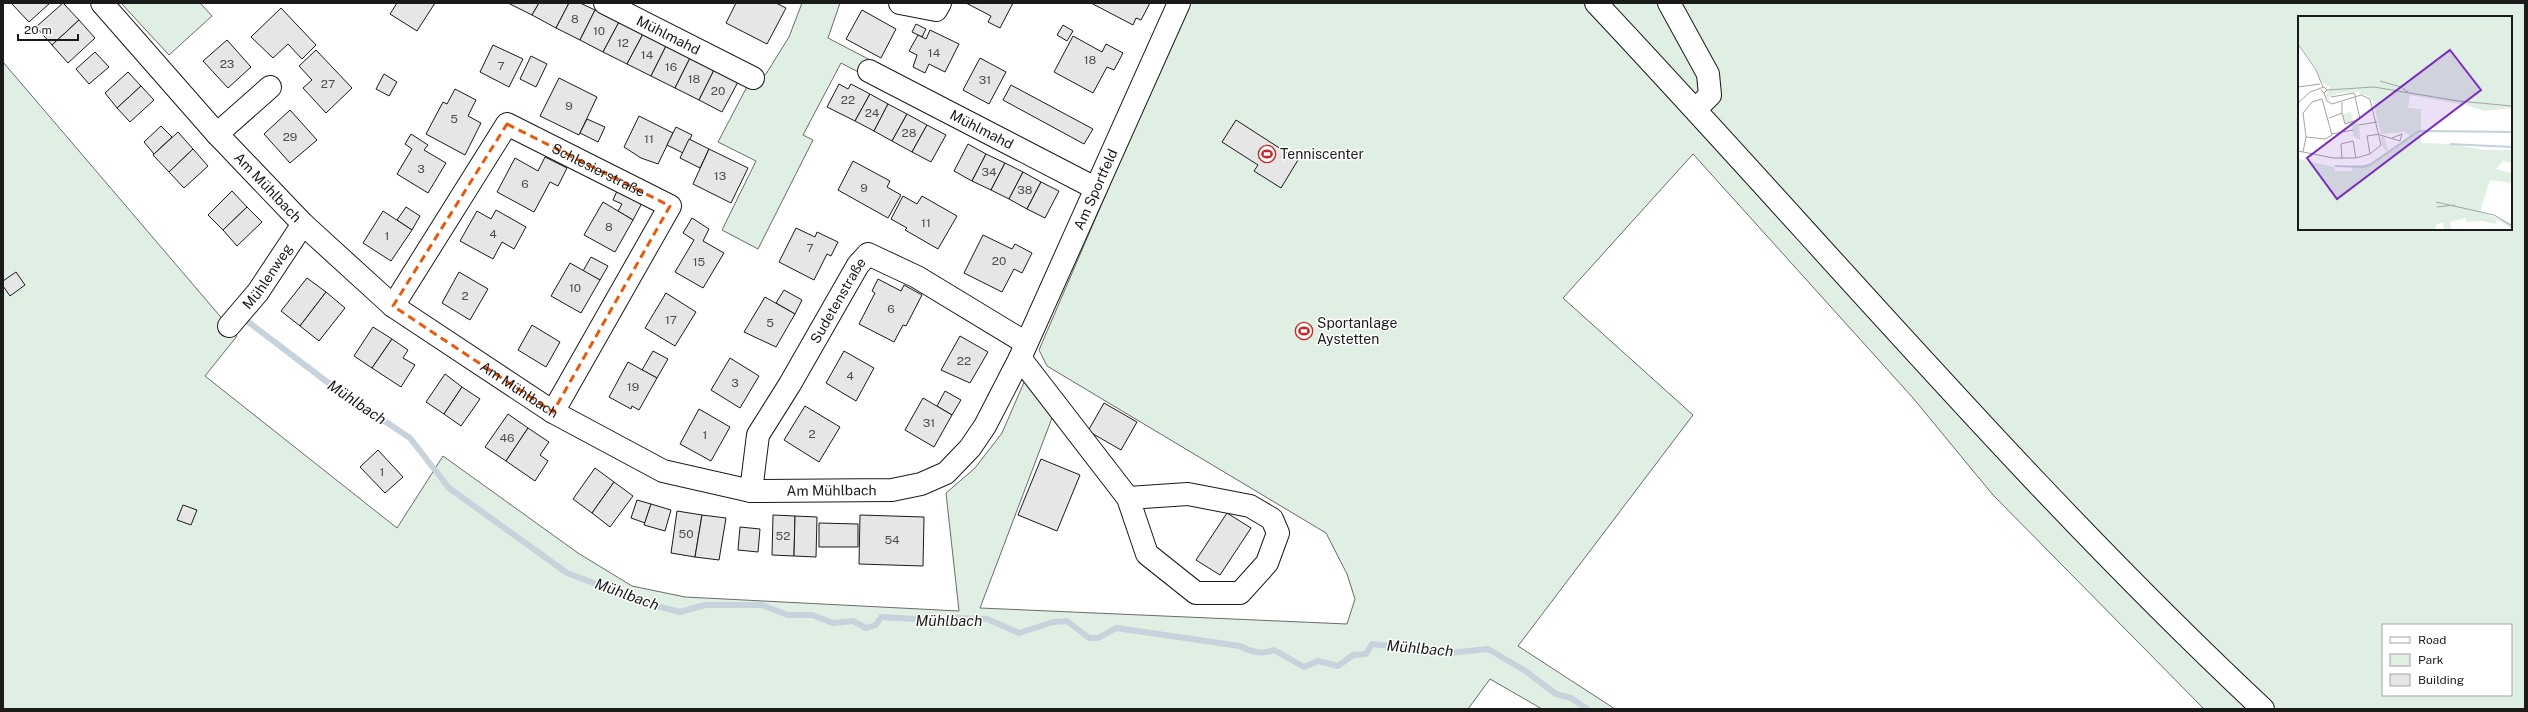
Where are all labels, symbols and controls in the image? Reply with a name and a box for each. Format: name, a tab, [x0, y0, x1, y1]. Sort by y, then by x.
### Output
house number: 8	[571, 12, 579, 26]
street label: Mühlmahd	[634, 12, 703, 58]
scale bar	[18, 16, 78, 42]
inset map	[2298, 16, 2512, 230]
text: 20 m	[24, 23, 52, 37]
house number: 10	[593, 24, 605, 38]
house number: 12	[617, 36, 629, 50]
house number: 14	[928, 46, 941, 60]
house number: 14	[641, 48, 654, 62]
house number: 18	[1084, 53, 1097, 67]
house number: 23	[220, 57, 234, 71]
house number: 7	[497, 59, 505, 73]
house number: 16	[665, 60, 677, 74]
house number: 18	[688, 72, 701, 86]
house number: 31	[979, 73, 991, 87]
house number: 27	[321, 77, 335, 91]
house number: 20	[711, 84, 725, 98]
house number: 22	[841, 93, 855, 107]
house number: 9	[565, 99, 573, 113]
house number: 24	[865, 106, 880, 120]
street label: Mühlmahd	[947, 106, 1016, 152]
house number: 5	[450, 112, 458, 126]
house number: 28	[902, 126, 917, 140]
house number: 29	[283, 130, 297, 144]
house number: 11	[644, 132, 654, 146]
street label: Schlesierstraße	[549, 140, 648, 200]
sports icon: Tenniscenter	[1257, 144, 1277, 164]
street label: Am Sportfeld	[1070, 146, 1121, 232]
place label: Tenniscenter	[1280, 146, 1364, 162]
street label: Am Mühlbach	[231, 149, 305, 225]
house number: 3	[417, 162, 425, 176]
house number: 34	[981, 165, 997, 179]
house number: 13	[714, 169, 726, 183]
house number: 6	[521, 177, 529, 191]
house number: 9	[860, 181, 868, 195]
house number: 38	[1017, 183, 1033, 197]
house number: 11	[921, 216, 931, 230]
house number: 8	[605, 220, 613, 234]
house number: 4	[489, 227, 497, 241]
house number: 1	[385, 229, 389, 243]
street label: Mühlenweg	[239, 240, 296, 312]
house number: 7	[806, 241, 814, 255]
street label: Sudetenstraße	[807, 254, 869, 346]
house number: 20	[992, 254, 1006, 268]
house number: 15	[693, 255, 706, 269]
house number: 10	[569, 281, 581, 295]
house number: 2	[461, 289, 469, 303]
house number: 6	[887, 302, 895, 316]
house number: 17	[665, 313, 677, 327]
place label: Sportanlage Aystetten	[1317, 315, 1398, 347]
house number: 5	[766, 316, 774, 330]
sports icon: Sportanlage Aystetten	[1294, 321, 1314, 341]
house number: 22	[957, 354, 971, 368]
street label: Am Mühlbach	[477, 358, 561, 421]
house number: 4	[846, 369, 854, 383]
water label: Mühlbach	[324, 376, 390, 428]
house number: 3	[731, 376, 739, 390]
house number: 19	[627, 380, 639, 394]
house number: 31	[923, 416, 935, 430]
house number: 2	[808, 427, 816, 441]
house number: 1	[703, 428, 707, 442]
house number: 46	[499, 431, 515, 445]
house number: 1	[380, 465, 384, 479]
street label: Am Mühlbach	[786, 482, 877, 499]
house number: 50	[678, 527, 694, 541]
house number: 52	[776, 529, 790, 543]
house number: 54	[884, 533, 900, 547]
water label: Mühlbach	[593, 575, 661, 613]
water label: Mühlbach	[916, 612, 982, 629]
legend	[2382, 624, 2512, 696]
text: Road	[2418, 633, 2446, 647]
water label: Mühlbach	[1386, 637, 1454, 659]
text: Park	[2418, 653, 2444, 667]
text: Building	[2418, 673, 2464, 687]

